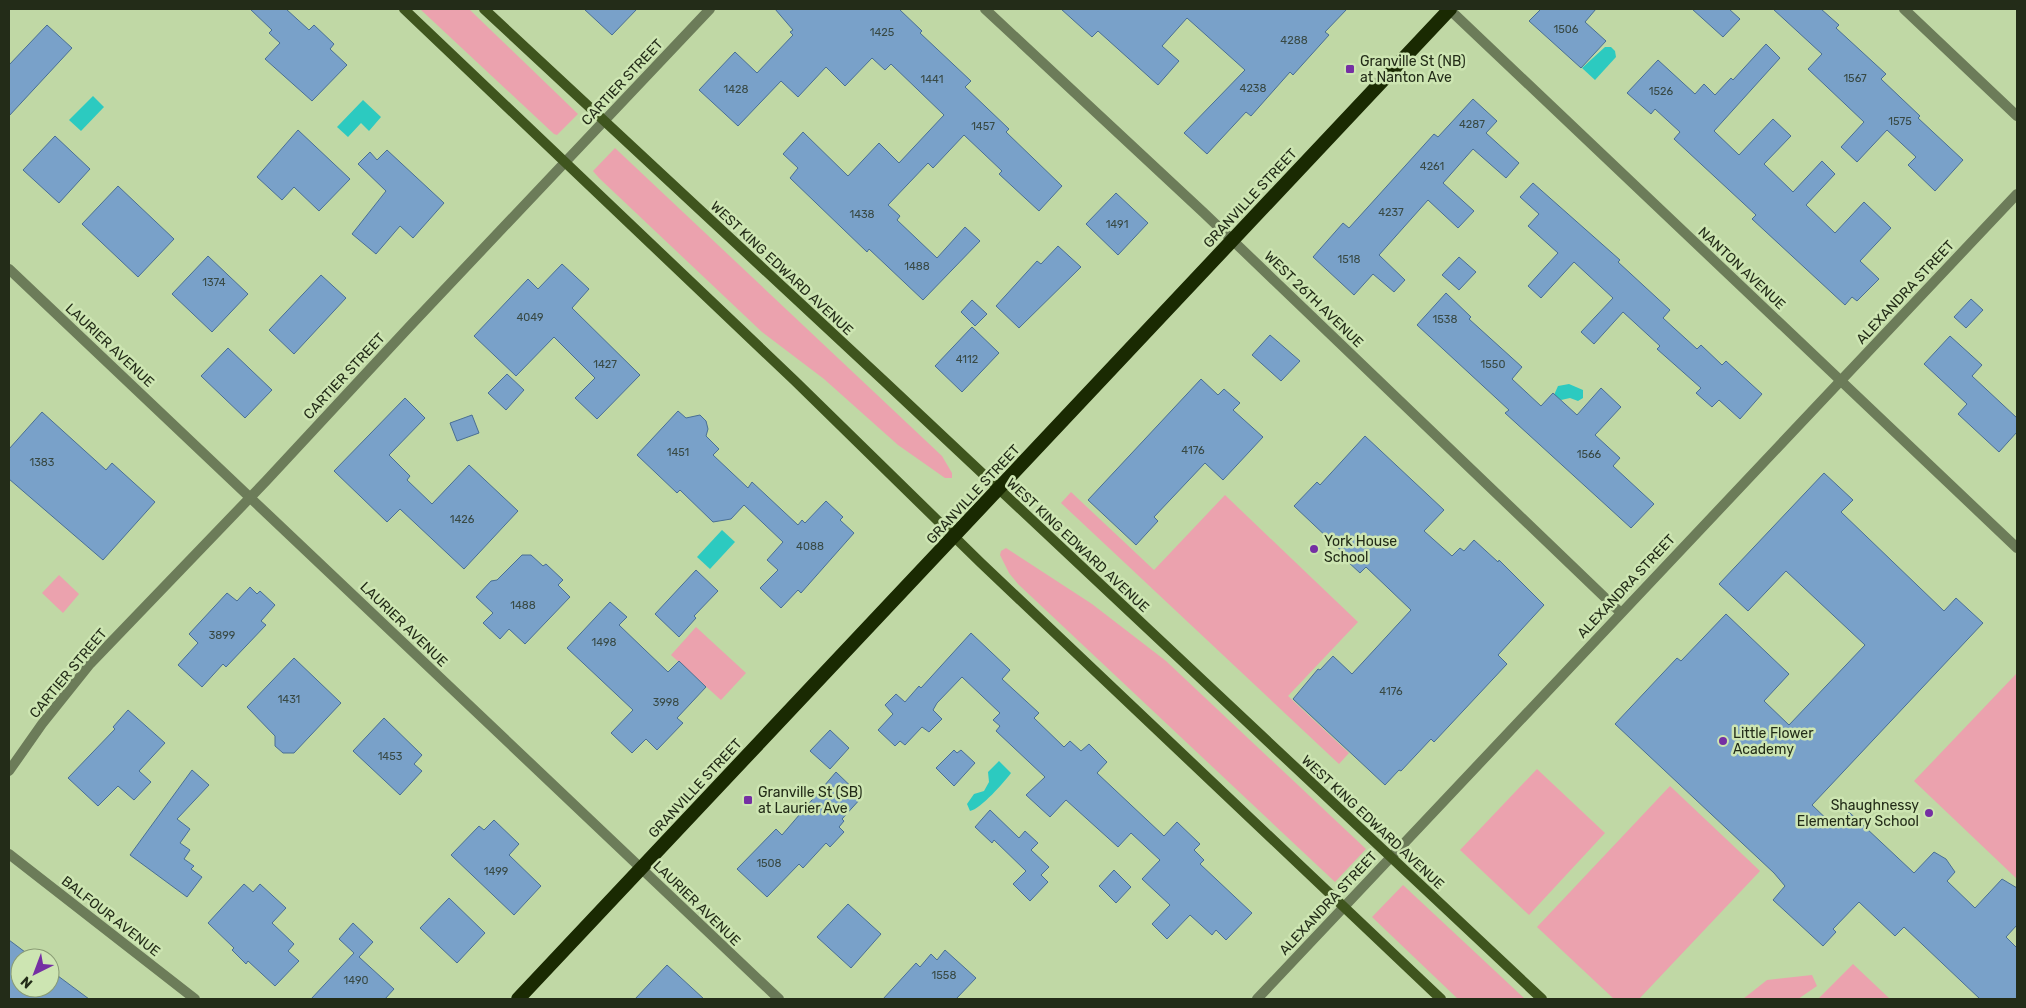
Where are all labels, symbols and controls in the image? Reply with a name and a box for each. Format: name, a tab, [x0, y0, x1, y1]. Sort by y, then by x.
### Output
house number: 1506	[1554, 23, 1579, 36]
house number: 1425	[870, 26, 895, 39]
house number: 4288	[1280, 34, 1308, 47]
street label: CARTIER STREET	[578, 36, 667, 129]
place label: Granville St (NB) at Nanton Ave	[1360, 53, 1466, 86]
marker: Granville St (NB) at Nanton Ave	[1344, 63, 1356, 75]
house number: 1567	[1843, 72, 1867, 85]
house number: 1441	[921, 73, 943, 86]
house number: 4238	[1240, 82, 1266, 95]
house number: 1428	[724, 83, 749, 96]
house number: 1526	[1649, 85, 1674, 98]
house number: 1575	[1888, 115, 1912, 128]
house number: 4287	[1459, 118, 1485, 131]
house number: 1457	[971, 120, 995, 133]
street label: GRANVILLE STREET	[1200, 145, 1301, 251]
house number: 4261	[1420, 160, 1444, 173]
street label: WEST KING EDWARD AVENUE	[707, 198, 857, 339]
house number: 4237	[1378, 206, 1404, 219]
house number: 1438	[849, 208, 875, 221]
house number: 1491	[1106, 218, 1128, 231]
street label: NANTON AVENUE	[1694, 223, 1789, 313]
street label: ALEXANDRA STREET	[1853, 237, 1958, 348]
street label: WEST 26TH AVENUE	[1261, 248, 1367, 351]
house number: 1518	[1338, 253, 1360, 266]
house number: 1488	[904, 260, 930, 273]
house number: 1374	[202, 276, 226, 289]
street label: LAURIER AVENUE	[62, 300, 158, 391]
house number: 4049	[516, 311, 544, 324]
house number: 1538	[1433, 313, 1457, 326]
street label: CARTIER STREET	[300, 330, 389, 423]
house number: 4112	[956, 353, 978, 366]
house number: 1427	[593, 358, 617, 371]
house number: 1550	[1481, 358, 1505, 371]
street label: GRANVILLE STREET	[923, 441, 1024, 547]
house number: 4176	[1181, 444, 1205, 457]
house number: 1451	[667, 446, 689, 459]
house number: 1566	[1577, 448, 1602, 461]
house number: 1383	[30, 456, 55, 469]
street label: WEST KING EDWARD AVENUE	[1003, 475, 1153, 616]
house number: 1426	[450, 513, 475, 526]
street label: ALEXANDRA STREET	[1574, 531, 1679, 642]
place label: York House School	[1324, 533, 1397, 566]
house number: 4088	[796, 540, 824, 553]
marker: York House School	[1308, 543, 1320, 555]
street label: LAURIER AVENUE	[356, 578, 451, 670]
house number: 1488	[510, 599, 536, 612]
street label: CARTIER STREET	[26, 625, 111, 722]
house number: 3899	[209, 629, 235, 642]
house number: 1498	[592, 636, 616, 649]
house number: 4176	[1379, 685, 1403, 698]
house number: 1431	[278, 693, 300, 706]
house number: 3998	[653, 696, 679, 709]
place label: Little Flower Academy	[1733, 725, 1814, 758]
street label: GRANVILLE STREET	[645, 735, 746, 841]
marker: Little Flower Academy	[1717, 735, 1729, 747]
house number: 1453	[378, 750, 403, 763]
street label: WEST KING EDWARD AVENUE	[1298, 752, 1448, 893]
place label: Granville St (SB) at Laurier Ave	[758, 784, 862, 817]
marker: Granville St (SB) at Laurier Ave	[742, 794, 754, 806]
place label: Shaughnessy Elementary School	[1797, 797, 1919, 830]
marker: Shaughnessy Elementary School	[1923, 807, 1935, 819]
street label: ALEXANDRA STREET	[1276, 848, 1381, 959]
street label: LAURIER AVENUE	[649, 857, 744, 949]
house number: 1508	[756, 857, 782, 870]
house number: 1499	[484, 865, 508, 878]
street label: BALFOUR AVENUE	[58, 873, 163, 960]
north arrow	[10, 948, 60, 998]
house number: 1558	[932, 969, 956, 982]
text: N	[17, 973, 36, 992]
house number: 1490	[344, 974, 368, 987]

